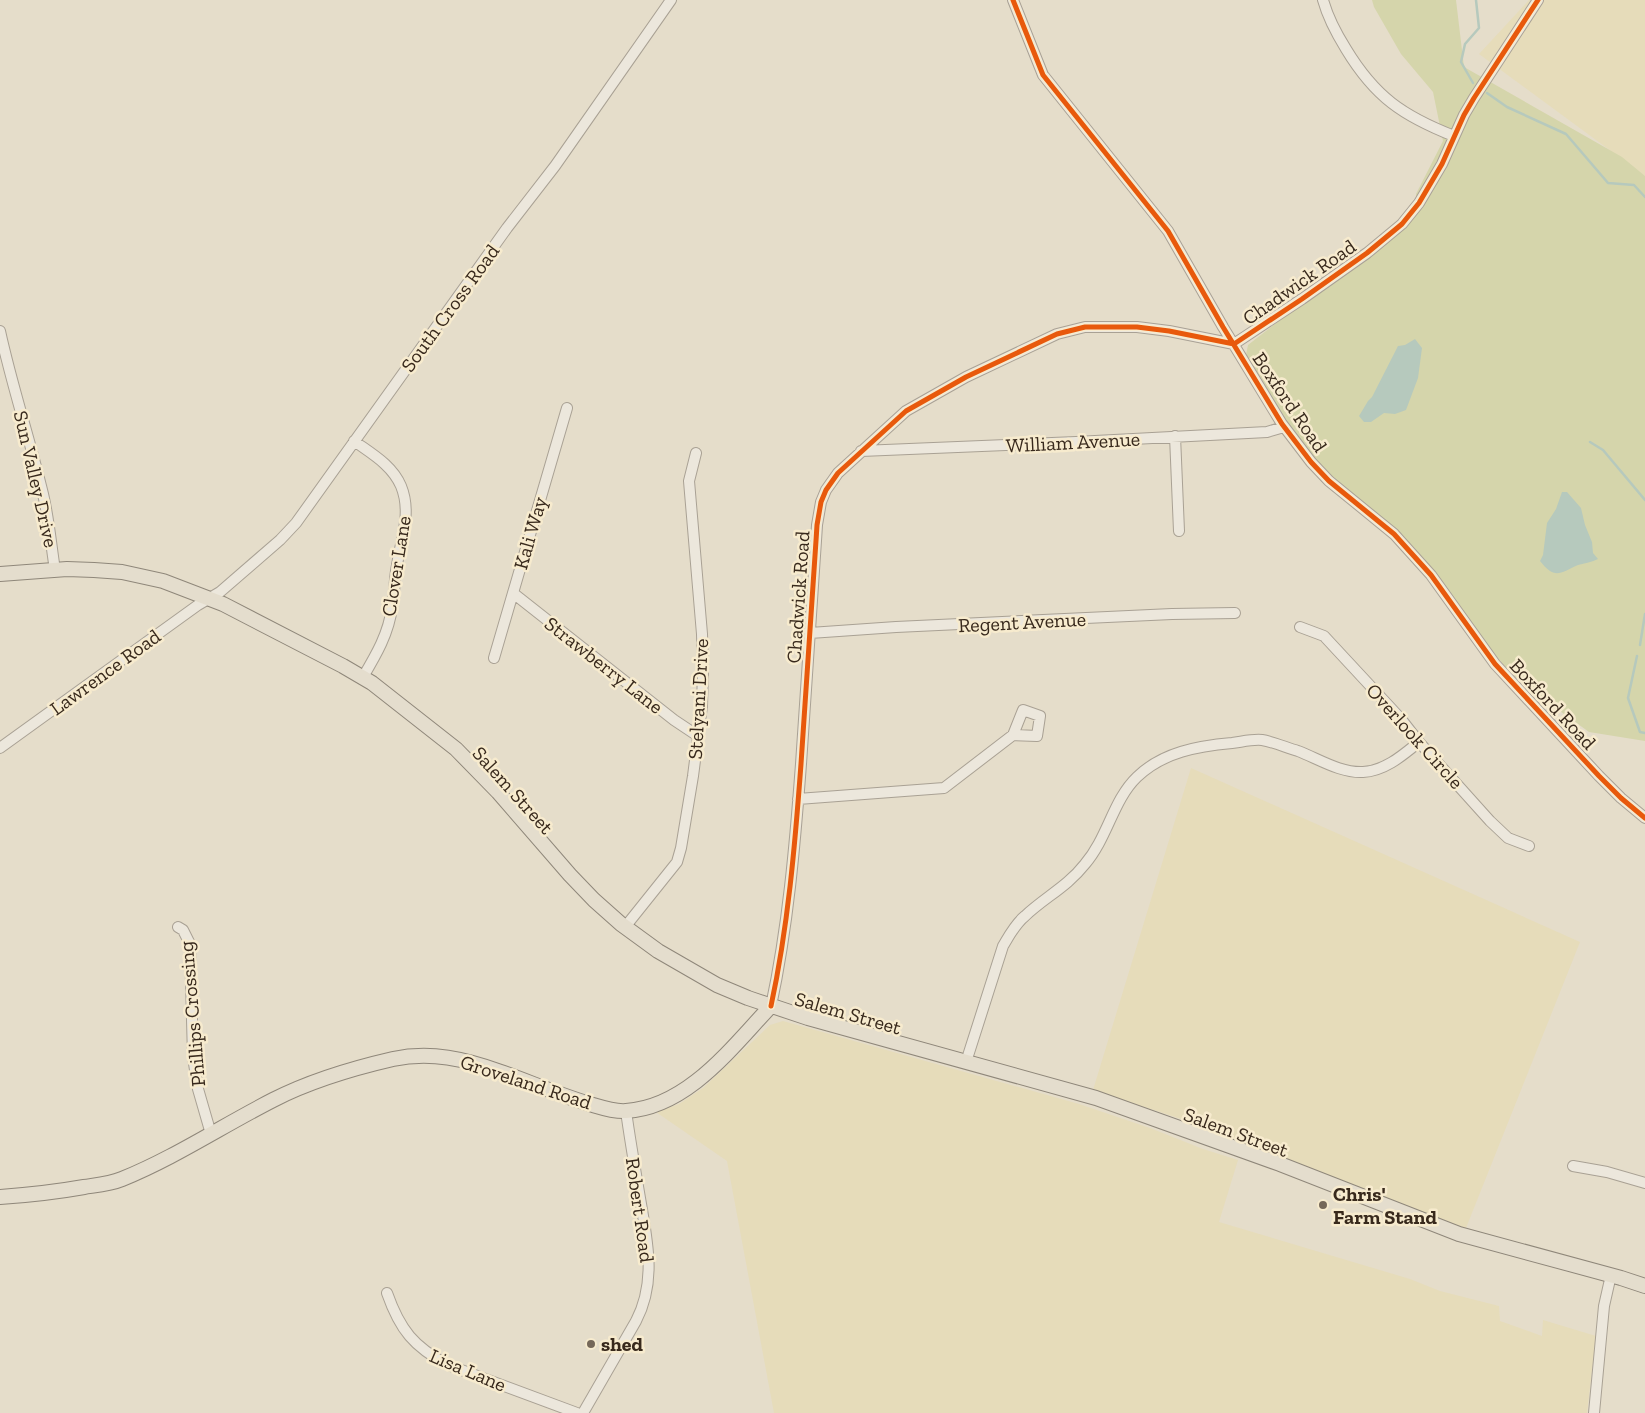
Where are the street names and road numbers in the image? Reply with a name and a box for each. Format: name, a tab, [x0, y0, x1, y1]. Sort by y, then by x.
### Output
street label: Chadwick Road	[1238, 234, 1360, 330]
street label: South Cross Road	[396, 240, 504, 376]
street label: Boxford Road	[1248, 347, 1332, 457]
street label: Sun Valley Drive	[9, 408, 63, 550]
street label: William Avenue	[1005, 426, 1141, 458]
street label: Kali Way	[508, 493, 552, 572]
street label: Clover Lane	[376, 514, 416, 618]
street label: Chadwick Road	[781, 530, 815, 664]
street label: Regent Avenue	[957, 607, 1087, 637]
street label: Strawberry Lane	[540, 611, 668, 719]
street label: Lawrence Road	[45, 624, 165, 720]
street label: Stelyani Drive	[683, 638, 713, 760]
street label: Boxford Road	[1505, 654, 1601, 754]
street label: Overlook Circle	[1361, 678, 1469, 794]
street label: Salem Street	[467, 741, 559, 839]
street label: Phillips Crossing	[174, 940, 210, 1088]
street label: Salem Street	[792, 986, 905, 1040]
street label: Groveland Road	[457, 1050, 595, 1114]
street label: Salem Street	[1180, 1102, 1292, 1162]
street label: Robert Road	[621, 1156, 659, 1264]
street label: Lisa Lane	[426, 1343, 510, 1397]

